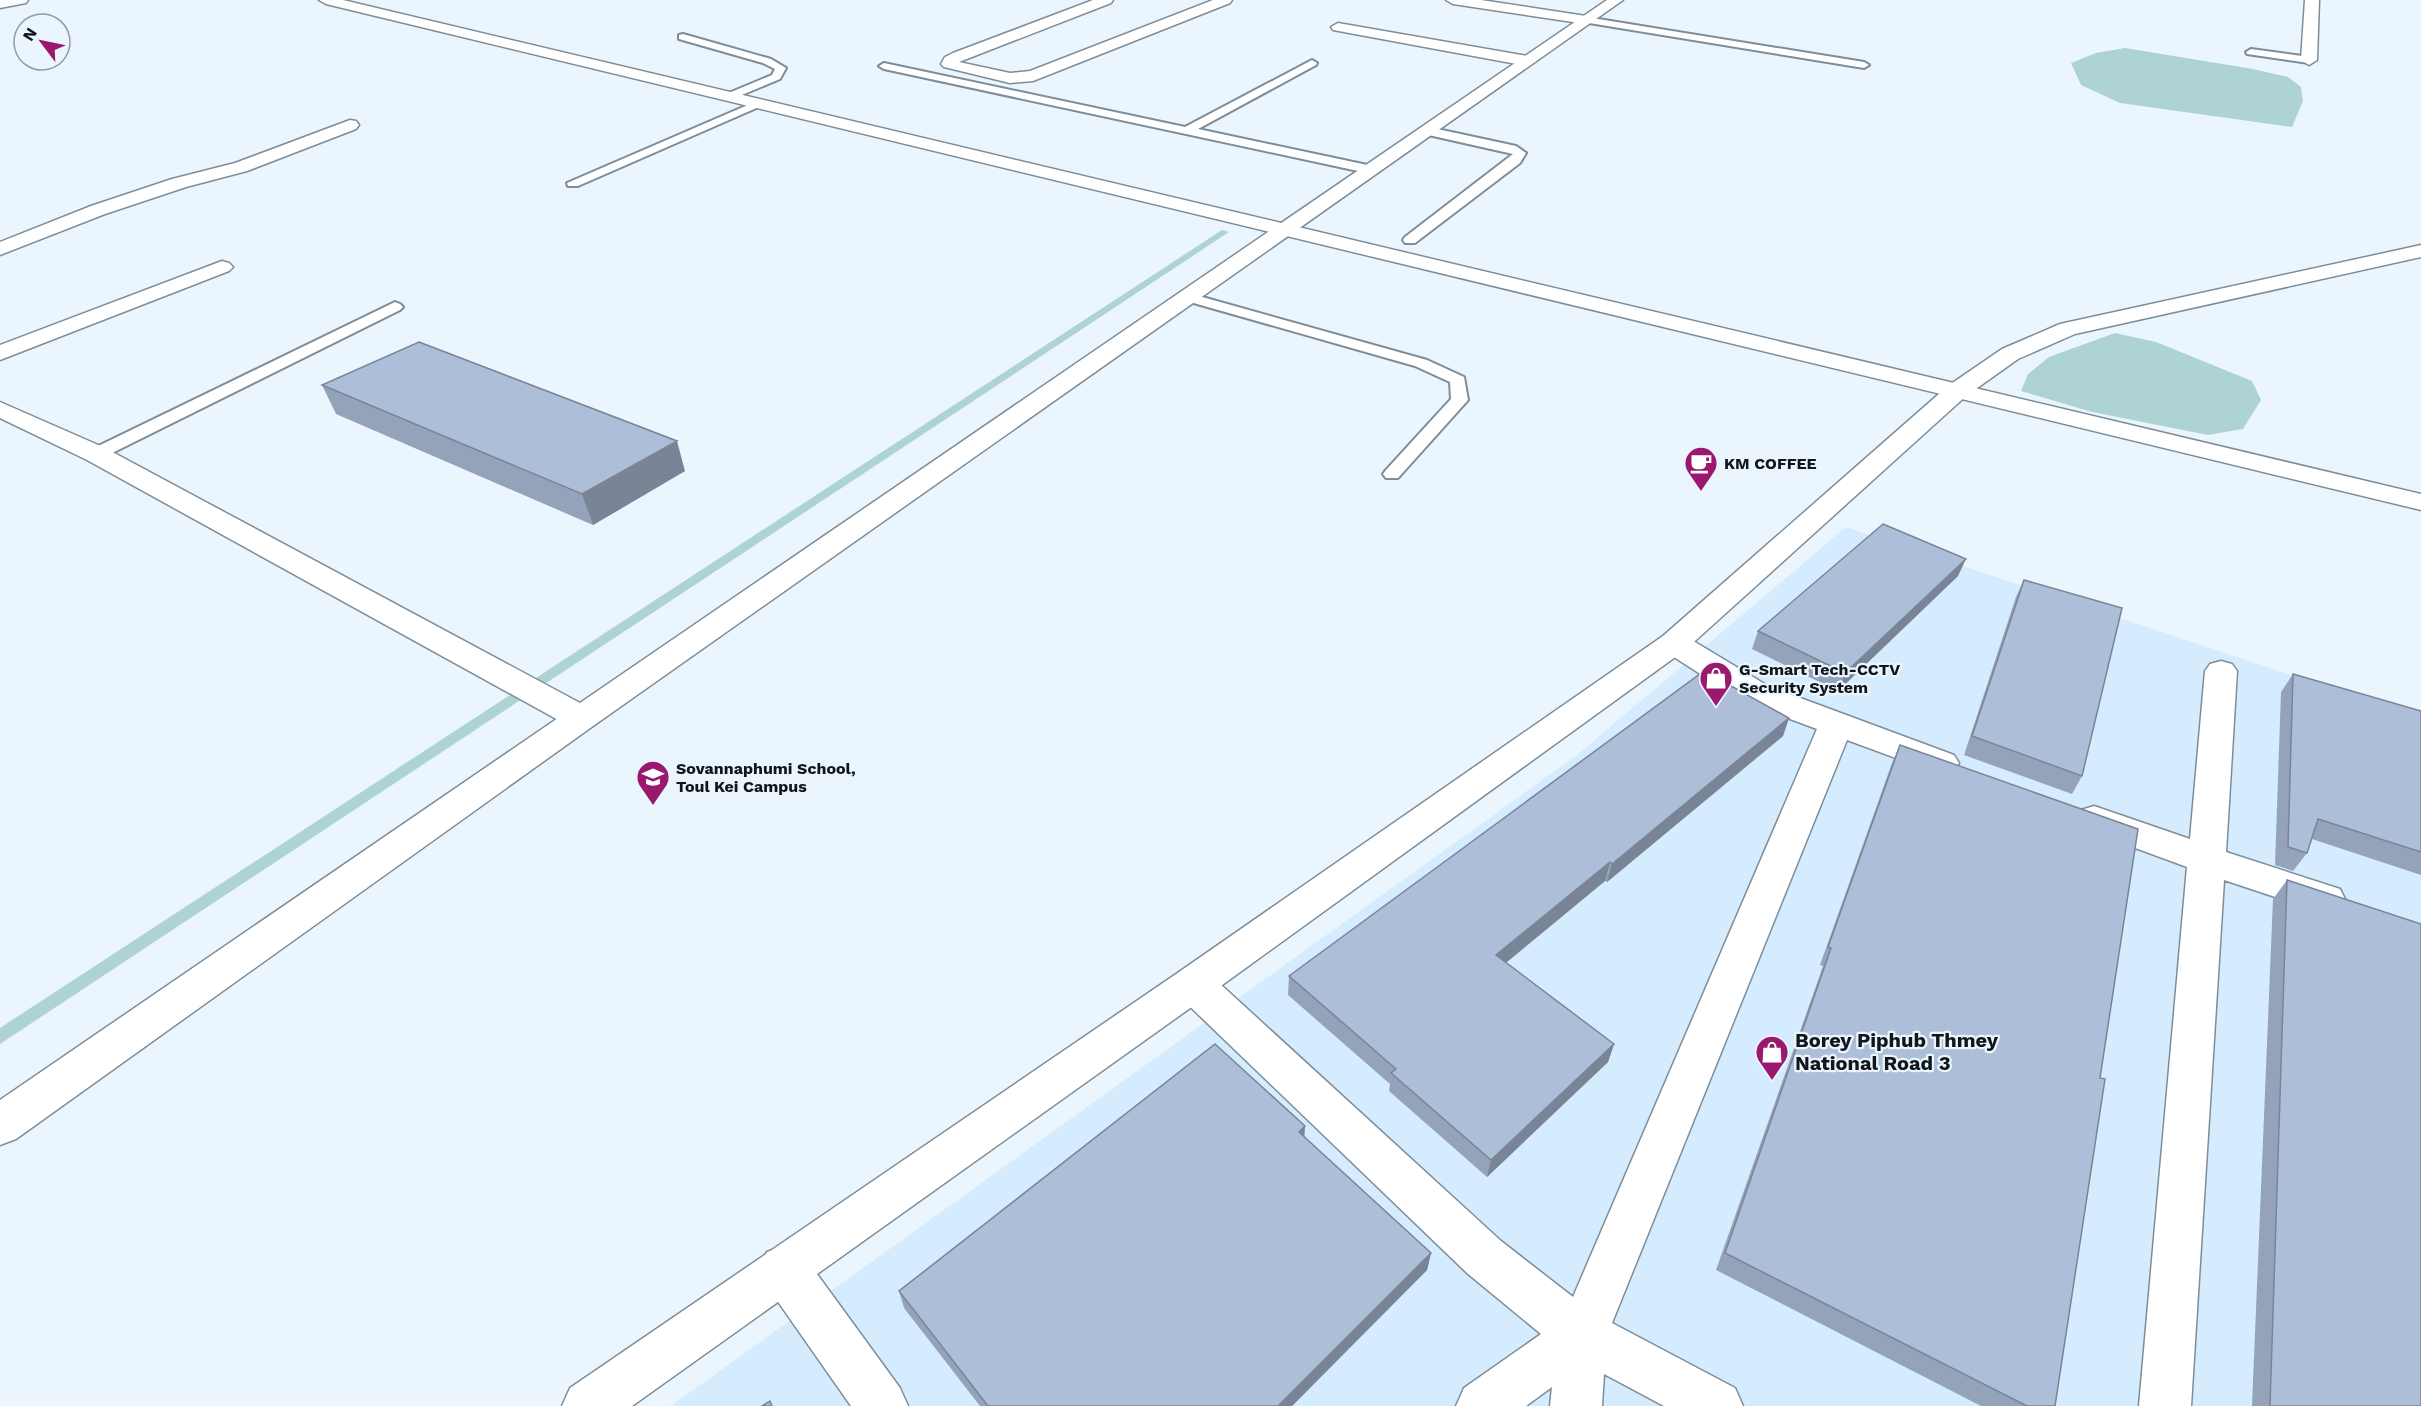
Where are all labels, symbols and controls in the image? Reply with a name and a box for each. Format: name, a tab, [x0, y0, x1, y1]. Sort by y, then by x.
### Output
north arrow	[12, 12, 72, 72]
text: N	[19, 24, 41, 44]
cafe icon: KM COFFEE	[1683, 445, 1719, 492]
place label: KM COFFEE	[1724, 454, 1817, 473]
shop icon: G-Smart Tech-CCTV Security System	[1698, 660, 1734, 707]
place label: G-Smart Tech-CCTV Security System	[1739, 660, 1900, 697]
school or university icon: Sovannaphumi School, Toul Kei Campus	[635, 759, 671, 806]
place label: Sovannaphumi School, Toul Kei Campus	[676, 759, 856, 796]
place label: Borey Piphub Thmey National Road 3	[1795, 1028, 1999, 1075]
shop icon: Borey Piphub Thmey National Road 3	[1754, 1034, 1790, 1081]

